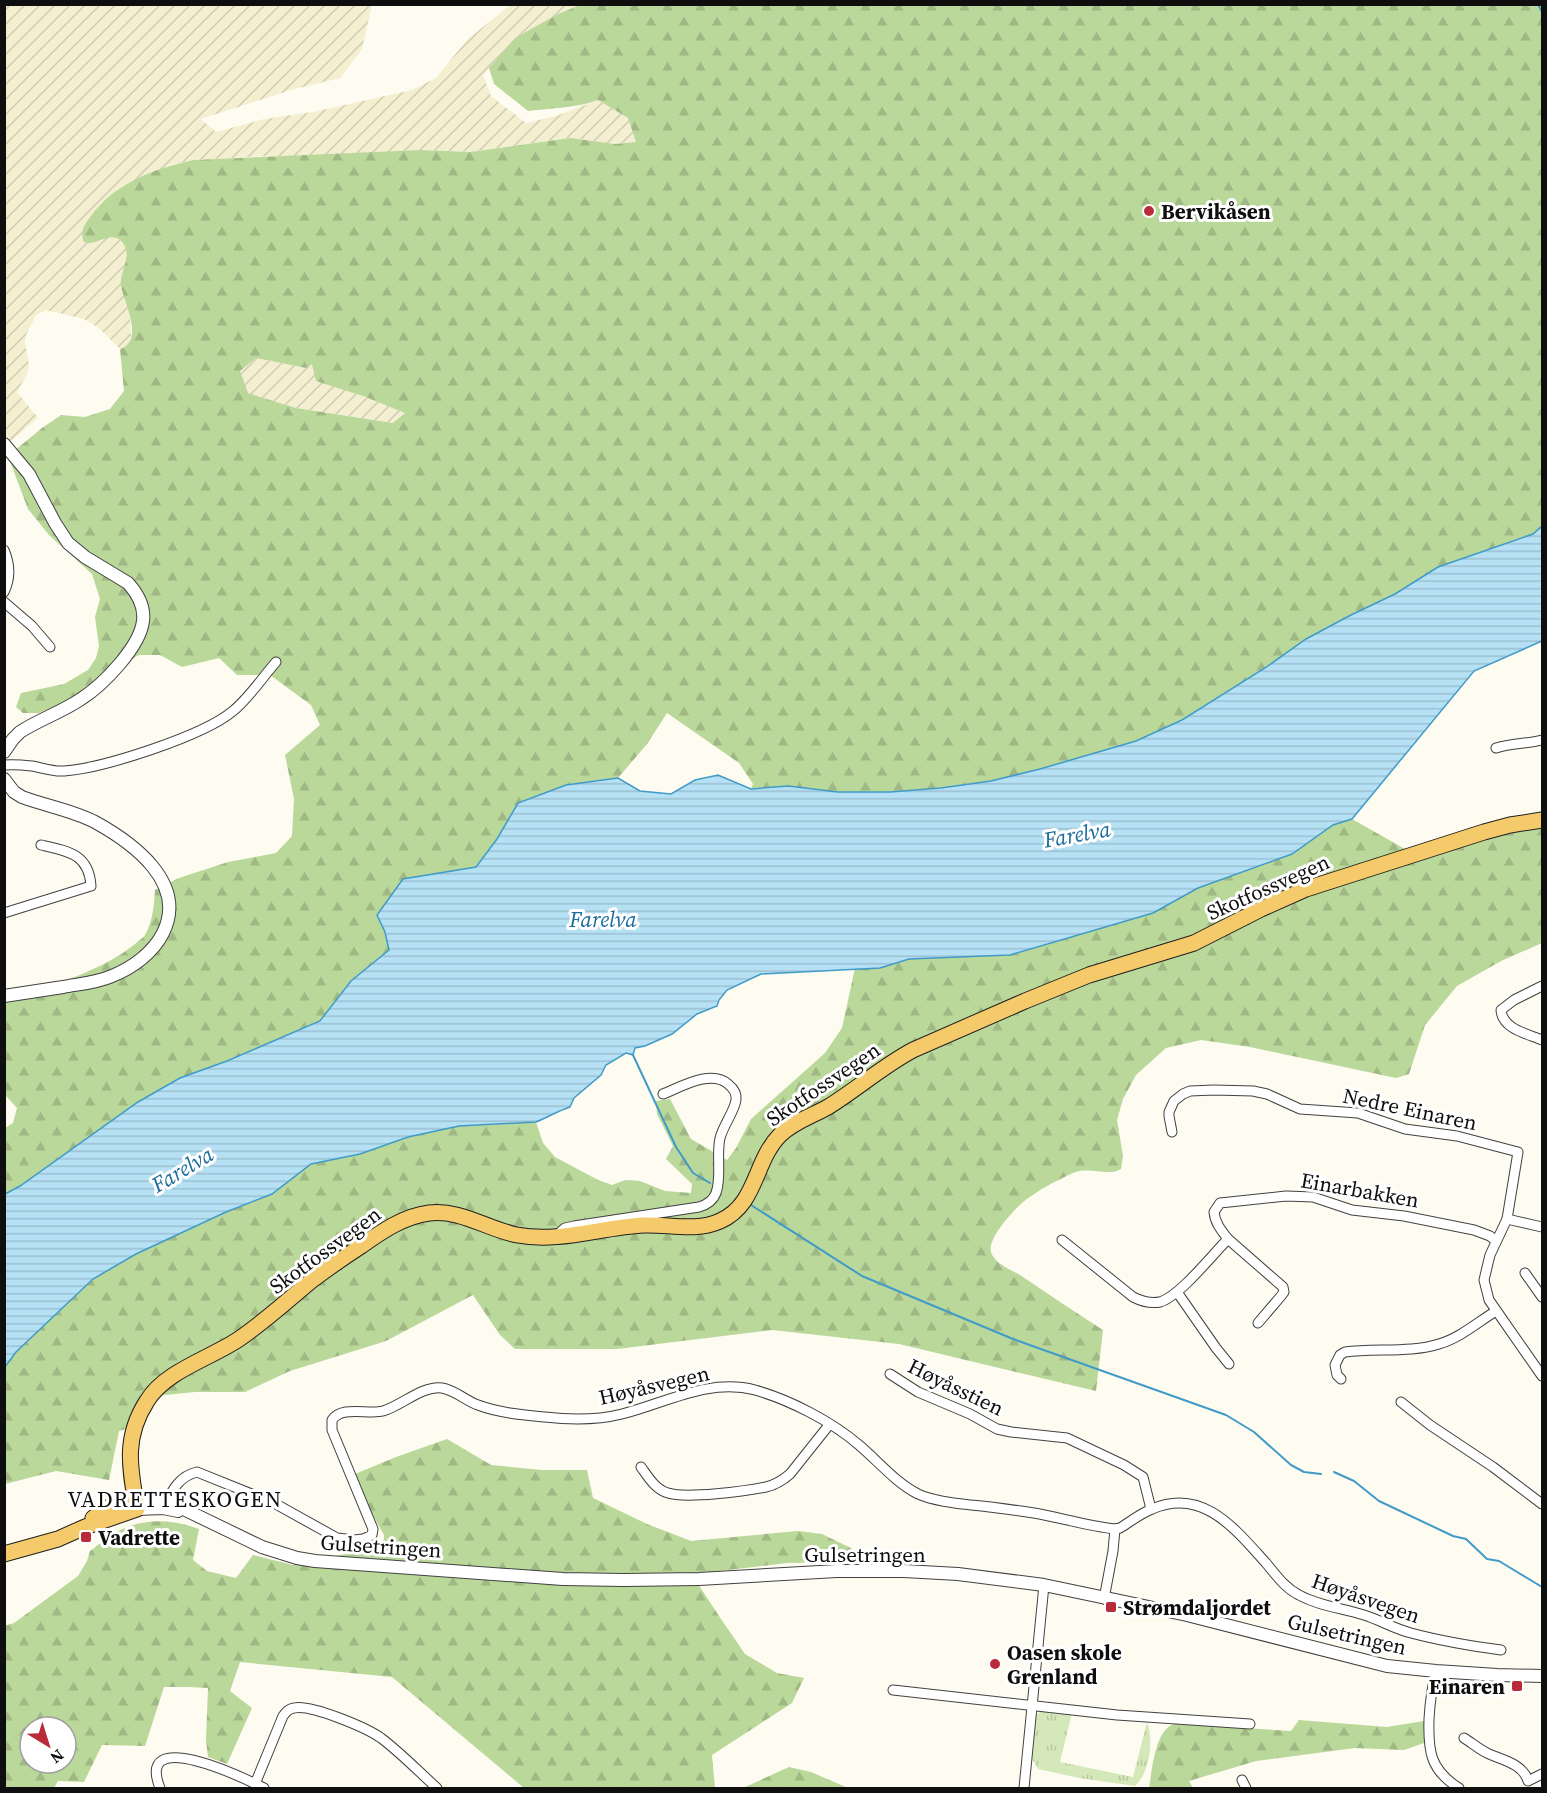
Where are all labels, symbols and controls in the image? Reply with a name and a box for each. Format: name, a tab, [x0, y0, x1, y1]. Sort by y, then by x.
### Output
place label: Bervikåsen	[1161, 197, 1271, 226]
marker: Bervikåsen	[1142, 204, 1156, 218]
water label: Farelva	[1040, 813, 1113, 855]
street label: Skotfossvegen	[1202, 847, 1334, 927]
water label: Farelva	[568, 904, 637, 934]
street label: Skotfossvegen	[760, 1035, 886, 1133]
street label: Nedre Einaren	[1340, 1081, 1480, 1137]
water label: Farelva	[144, 1139, 219, 1200]
street label: Einarbakken	[1299, 1165, 1422, 1215]
street label: Skotfossvegen	[263, 1199, 387, 1300]
street label: Høyåsstien	[903, 1351, 1009, 1423]
street label: Høyåsvegen	[596, 1358, 712, 1412]
district label: VADRETTESKOGEN	[67, 1484, 283, 1514]
place label: Vadrette	[98, 1523, 180, 1552]
street label: Gulsetringen	[319, 1527, 443, 1565]
marker: Vadrette	[79, 1530, 93, 1544]
street label: Gulsetringen	[804, 1540, 926, 1569]
street label: Høyåsvegen	[1308, 1566, 1424, 1630]
place label: Strømdaljordet	[1123, 1593, 1271, 1622]
marker: Strømdaljordet	[1104, 1600, 1118, 1614]
street label: Gulsetringen	[1285, 1606, 1410, 1662]
place label: Oasen skole Grenland	[1007, 1638, 1122, 1691]
marker: Oasen skole Grenland	[988, 1657, 1002, 1671]
place label: Einaren	[1429, 1672, 1505, 1701]
marker: Einaren	[1510, 1679, 1524, 1693]
north arrow	[18, 1715, 78, 1775]
text: N	[46, 1745, 69, 1769]

